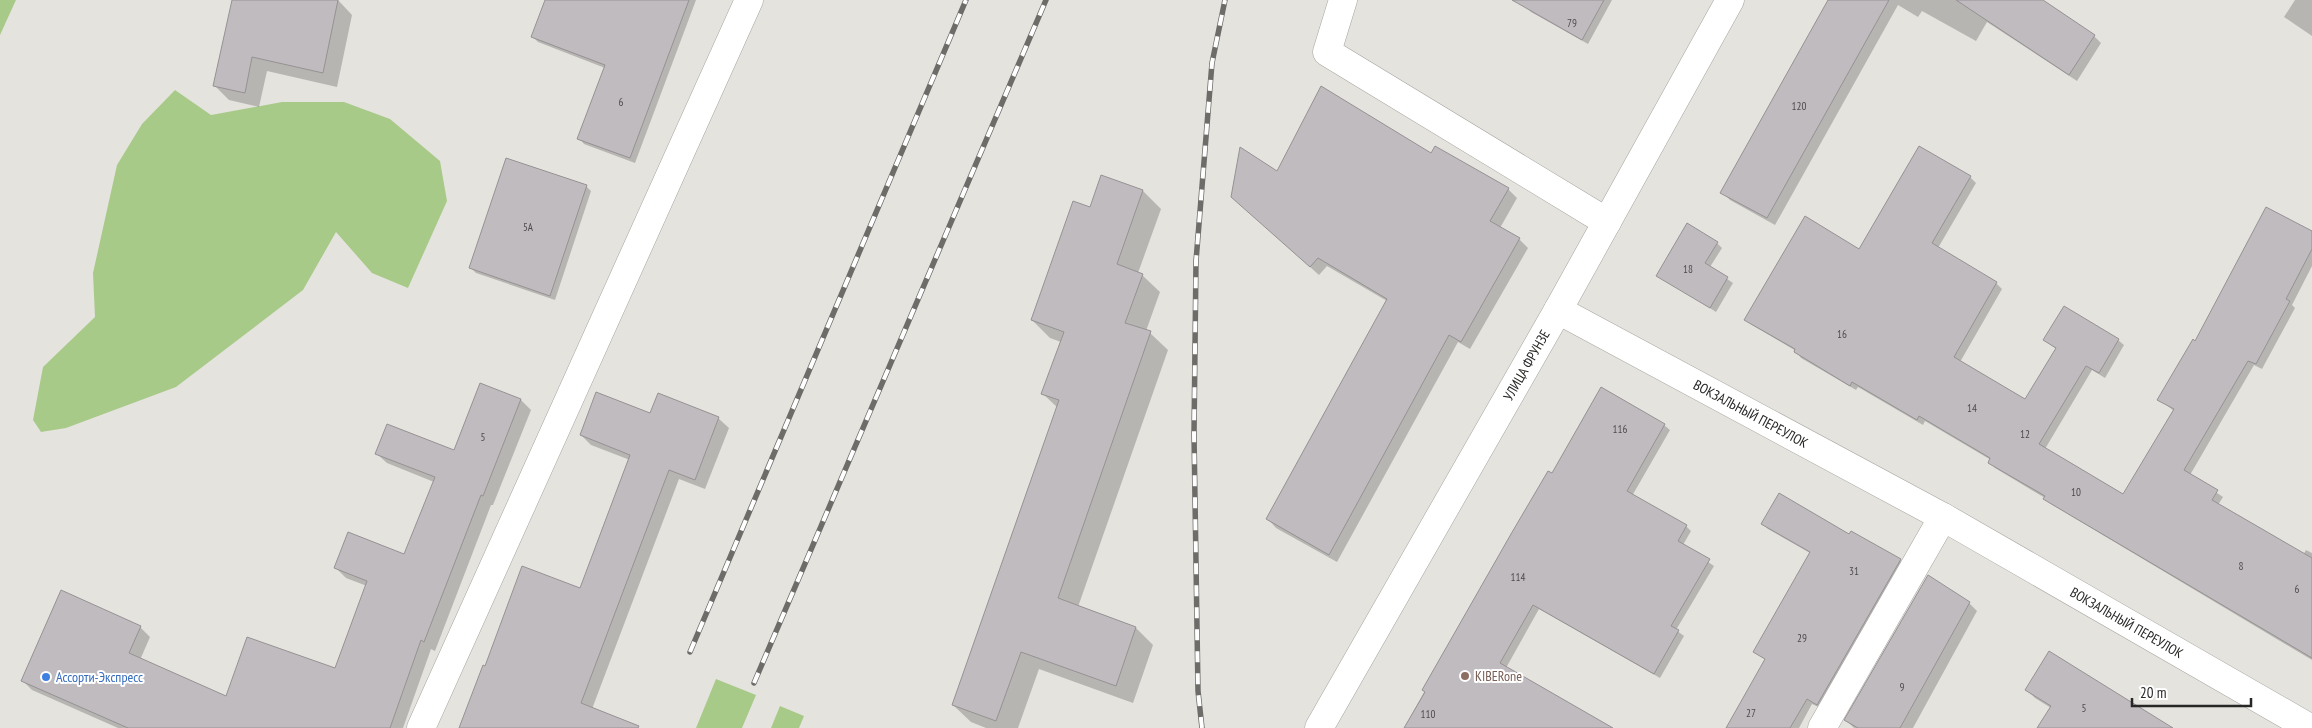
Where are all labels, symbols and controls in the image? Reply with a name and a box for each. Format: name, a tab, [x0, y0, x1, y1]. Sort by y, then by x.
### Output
house number: 79	[1567, 16, 1577, 30]
house number: 6	[619, 95, 624, 109]
house number: 120	[1792, 99, 1806, 113]
house number: 5А	[523, 220, 534, 234]
house number: 18	[1683, 262, 1693, 276]
street label: УЛИЦА ФРУНЗЕ	[1499, 327, 1554, 404]
house number: 16	[1837, 327, 1847, 341]
street label: ВОКЗАЛЬНЫЙ ПЕРЕУЛОК	[1690, 376, 1811, 452]
house number: 14	[1967, 401, 1977, 415]
house number: 116	[1613, 422, 1627, 436]
house number: 12	[2020, 427, 2030, 441]
house number: 5	[481, 430, 486, 444]
house number: 10	[2071, 485, 2081, 499]
house number: 8	[2239, 559, 2244, 573]
house number: 31	[1849, 564, 1859, 578]
house number: 114	[1511, 570, 1525, 584]
house number: 6	[2295, 582, 2300, 596]
street label: ВОКЗАЛЬНЫЙ ПЕРЕУЛОК	[2067, 583, 2187, 662]
house number: 29	[1797, 631, 1807, 645]
place label: KIBERone	[1475, 667, 1522, 685]
place label: Ассорти-Экспресс	[56, 668, 143, 686]
marker: KIBERone	[1459, 670, 1471, 682]
marker: Ассорти-Экспресс	[40, 671, 52, 683]
scale bar	[2132, 676, 2251, 708]
house number: 9	[1900, 680, 1905, 694]
text: 20 m	[2140, 683, 2166, 702]
house number: 5	[2082, 701, 2087, 715]
house number: 27	[1746, 706, 1756, 720]
house number: 110	[1421, 707, 1435, 721]

